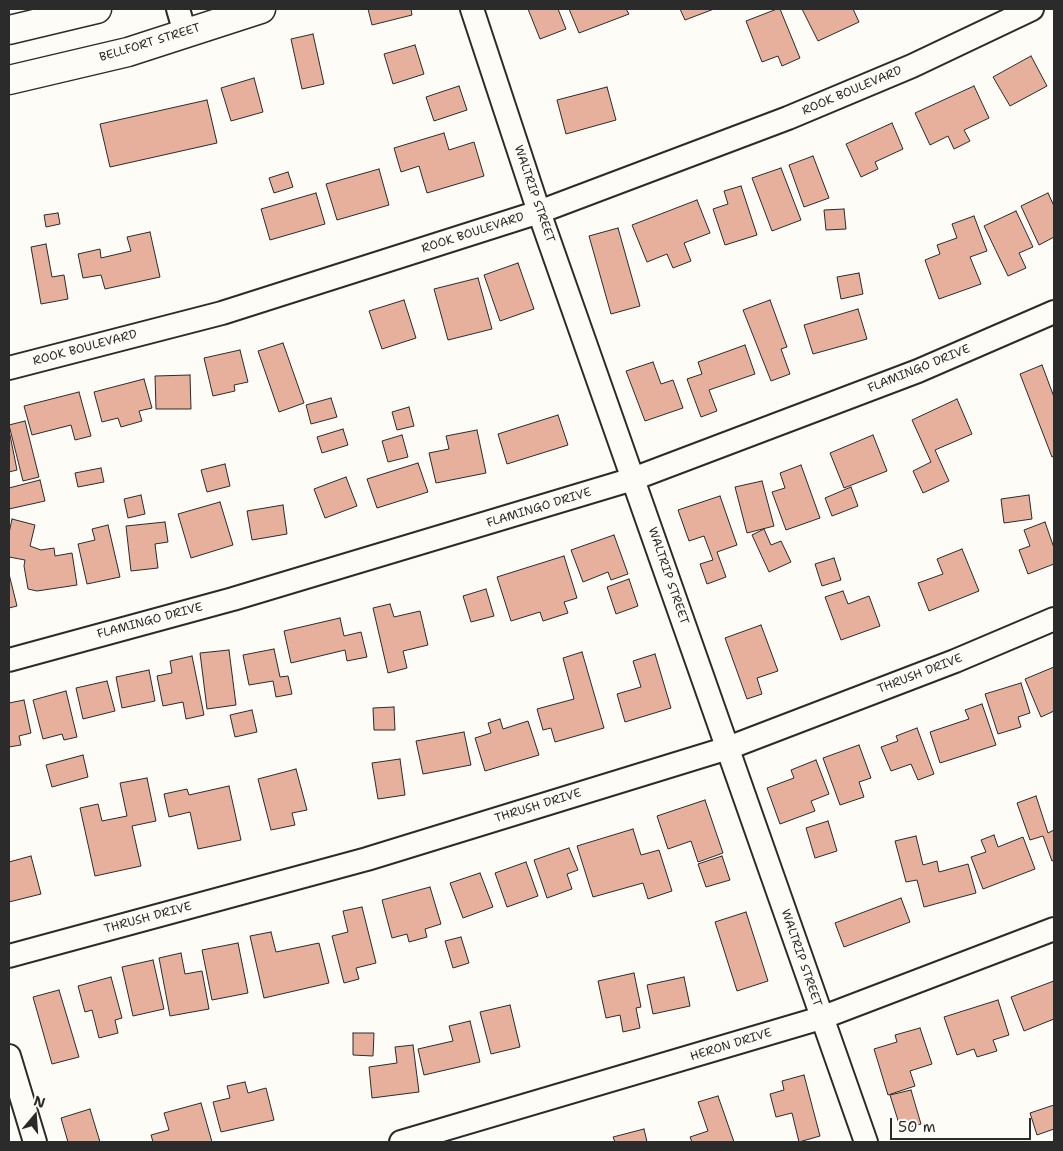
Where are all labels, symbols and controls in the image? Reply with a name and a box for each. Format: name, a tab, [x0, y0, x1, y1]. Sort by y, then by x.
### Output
street label: BELLFORT STREET	[98, 21, 202, 65]
street label: ROOK BOULEVARD	[800, 63, 904, 119]
street label: WALTRIP STREET	[511, 143, 557, 245]
street label: ROOK BOULEVARD	[420, 210, 526, 256]
street label: ROOK BOULEVARD	[31, 327, 139, 369]
street label: FLAMINGO DRIVE	[866, 342, 972, 396]
street label: FLAMINGO DRIVE	[485, 485, 593, 531]
street label: WALTRIP STREET	[645, 525, 691, 627]
street label: FLAMINGO DRIVE	[96, 600, 204, 642]
street label: THRUSH DRIVE	[875, 651, 965, 697]
street label: THRUSH DRIVE	[493, 786, 583, 826]
street label: THRUSH DRIVE	[103, 899, 193, 937]
street label: WALTRIP STREET	[778, 907, 824, 1009]
street label: HERON DRIVE	[688, 1026, 774, 1064]
north arrow	[10, 1091, 60, 1141]
text: N	[32, 1091, 48, 1112]
scale bar	[893, 1108, 1034, 1140]
text: 50 m	[898, 1117, 936, 1137]

